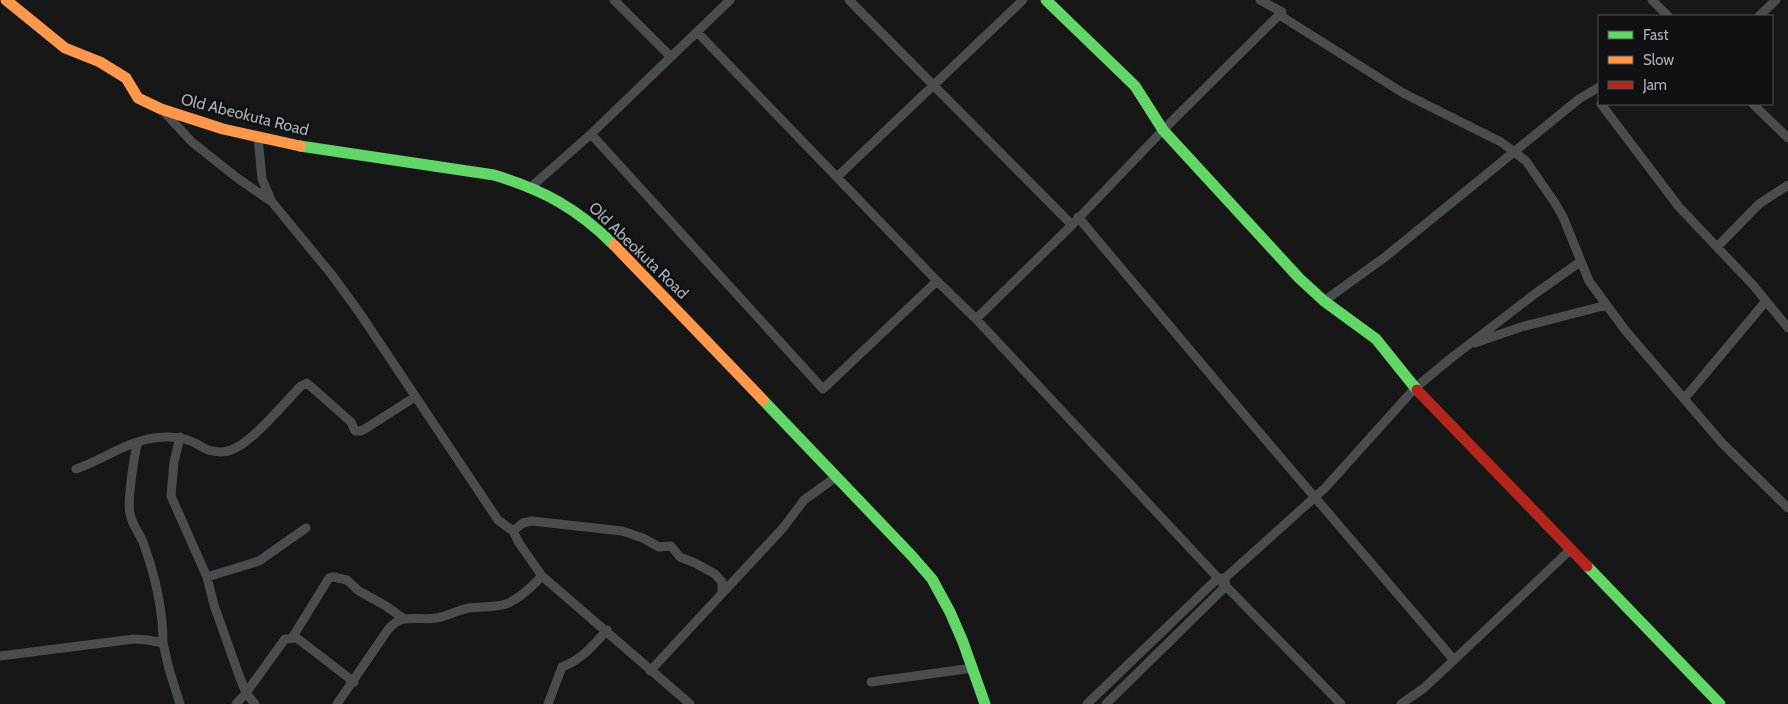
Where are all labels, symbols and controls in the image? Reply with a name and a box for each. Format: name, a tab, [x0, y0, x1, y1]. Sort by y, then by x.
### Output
legend	[1598, 15, 1773, 105]
text: Fast	[1643, 26, 1668, 44]
text: Slow	[1643, 51, 1674, 69]
text: Jam	[1642, 76, 1667, 94]
street label: Old Abeokuta Road	[179, 89, 311, 140]
street label: Old Abeokuta Road	[585, 198, 692, 303]

